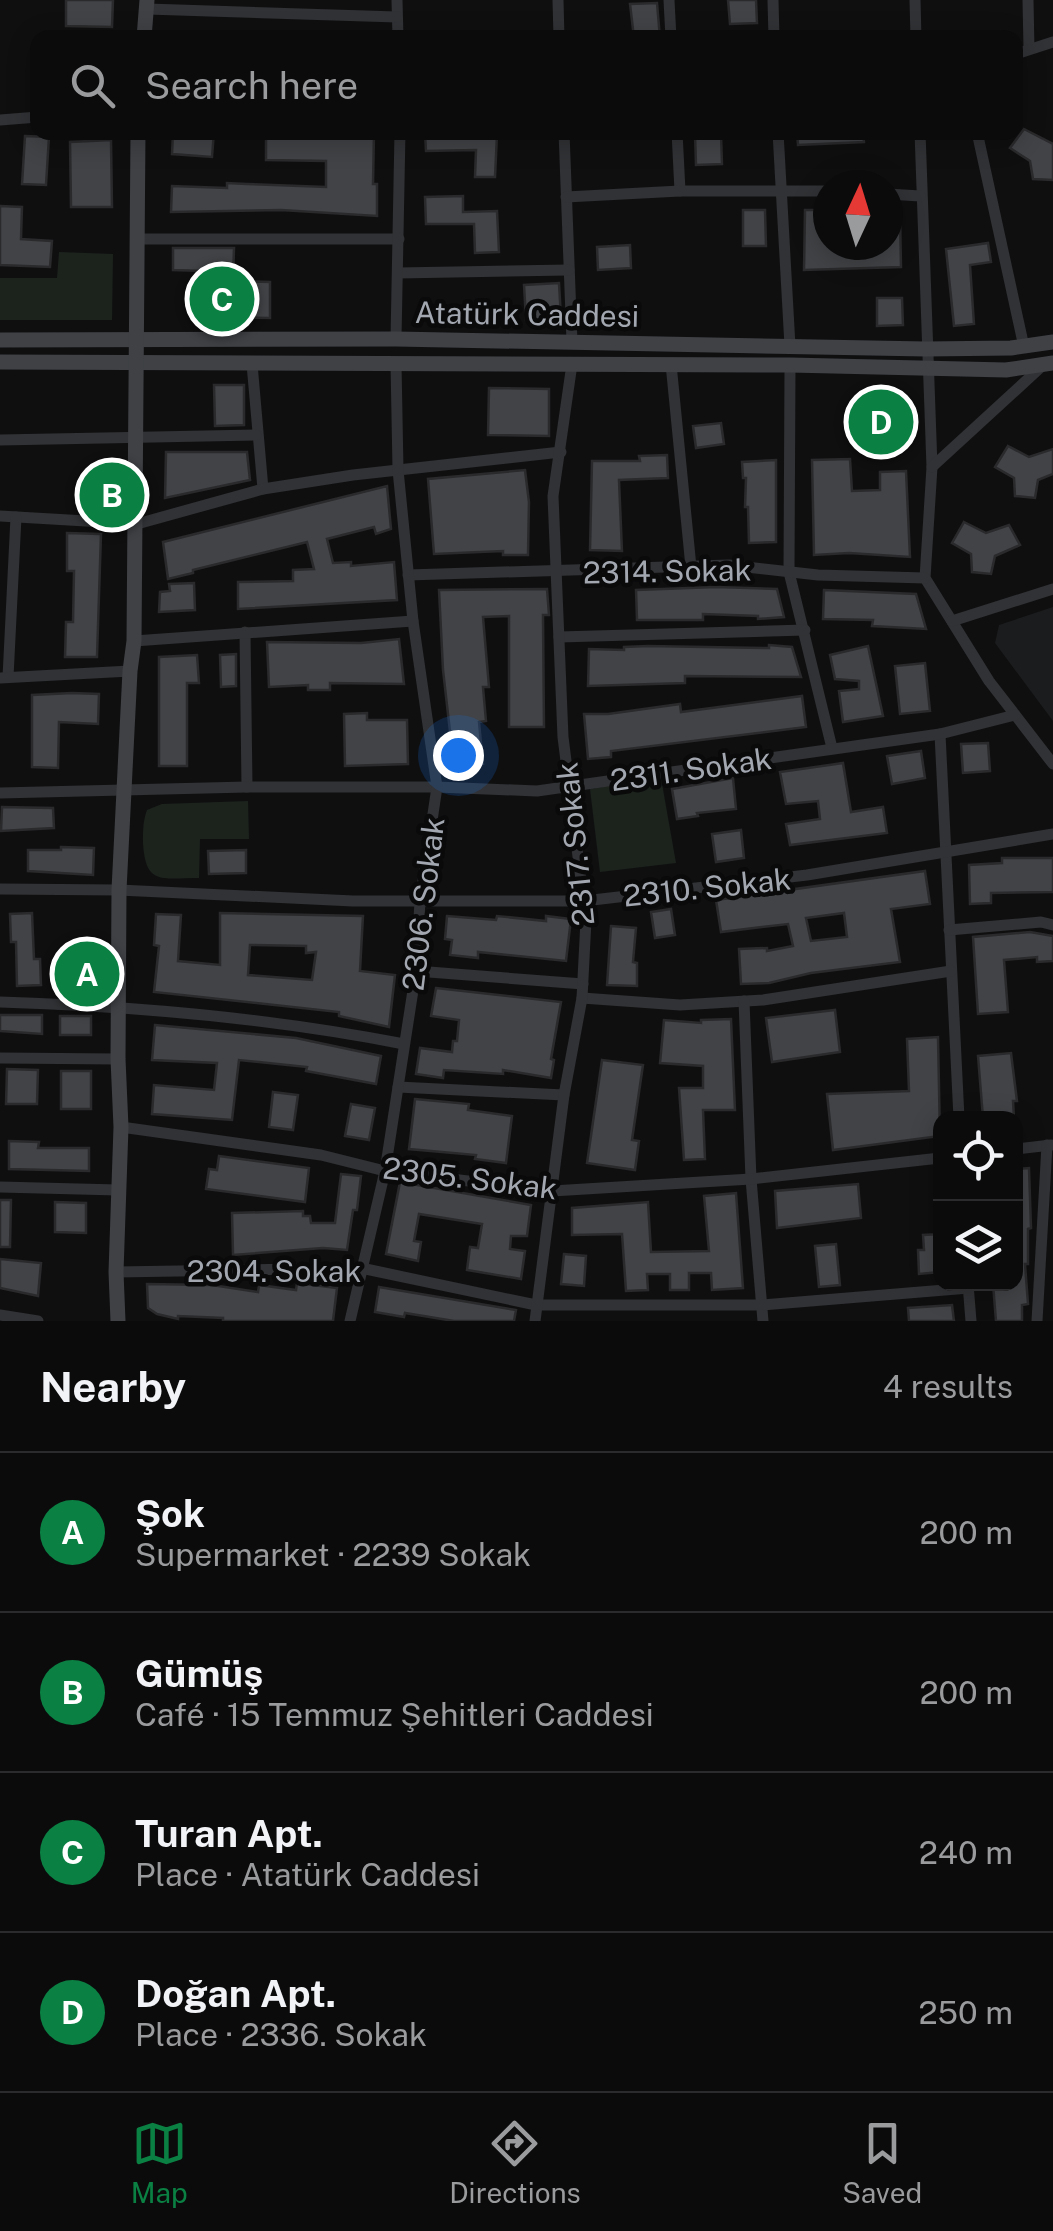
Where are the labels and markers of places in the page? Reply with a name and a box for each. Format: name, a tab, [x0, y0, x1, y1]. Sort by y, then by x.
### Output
pin: C	[190, 262, 254, 336]
pin: D	[848, 384, 914, 460]
pin: B	[80, 458, 144, 532]
pin: A	[54, 936, 120, 1012]

